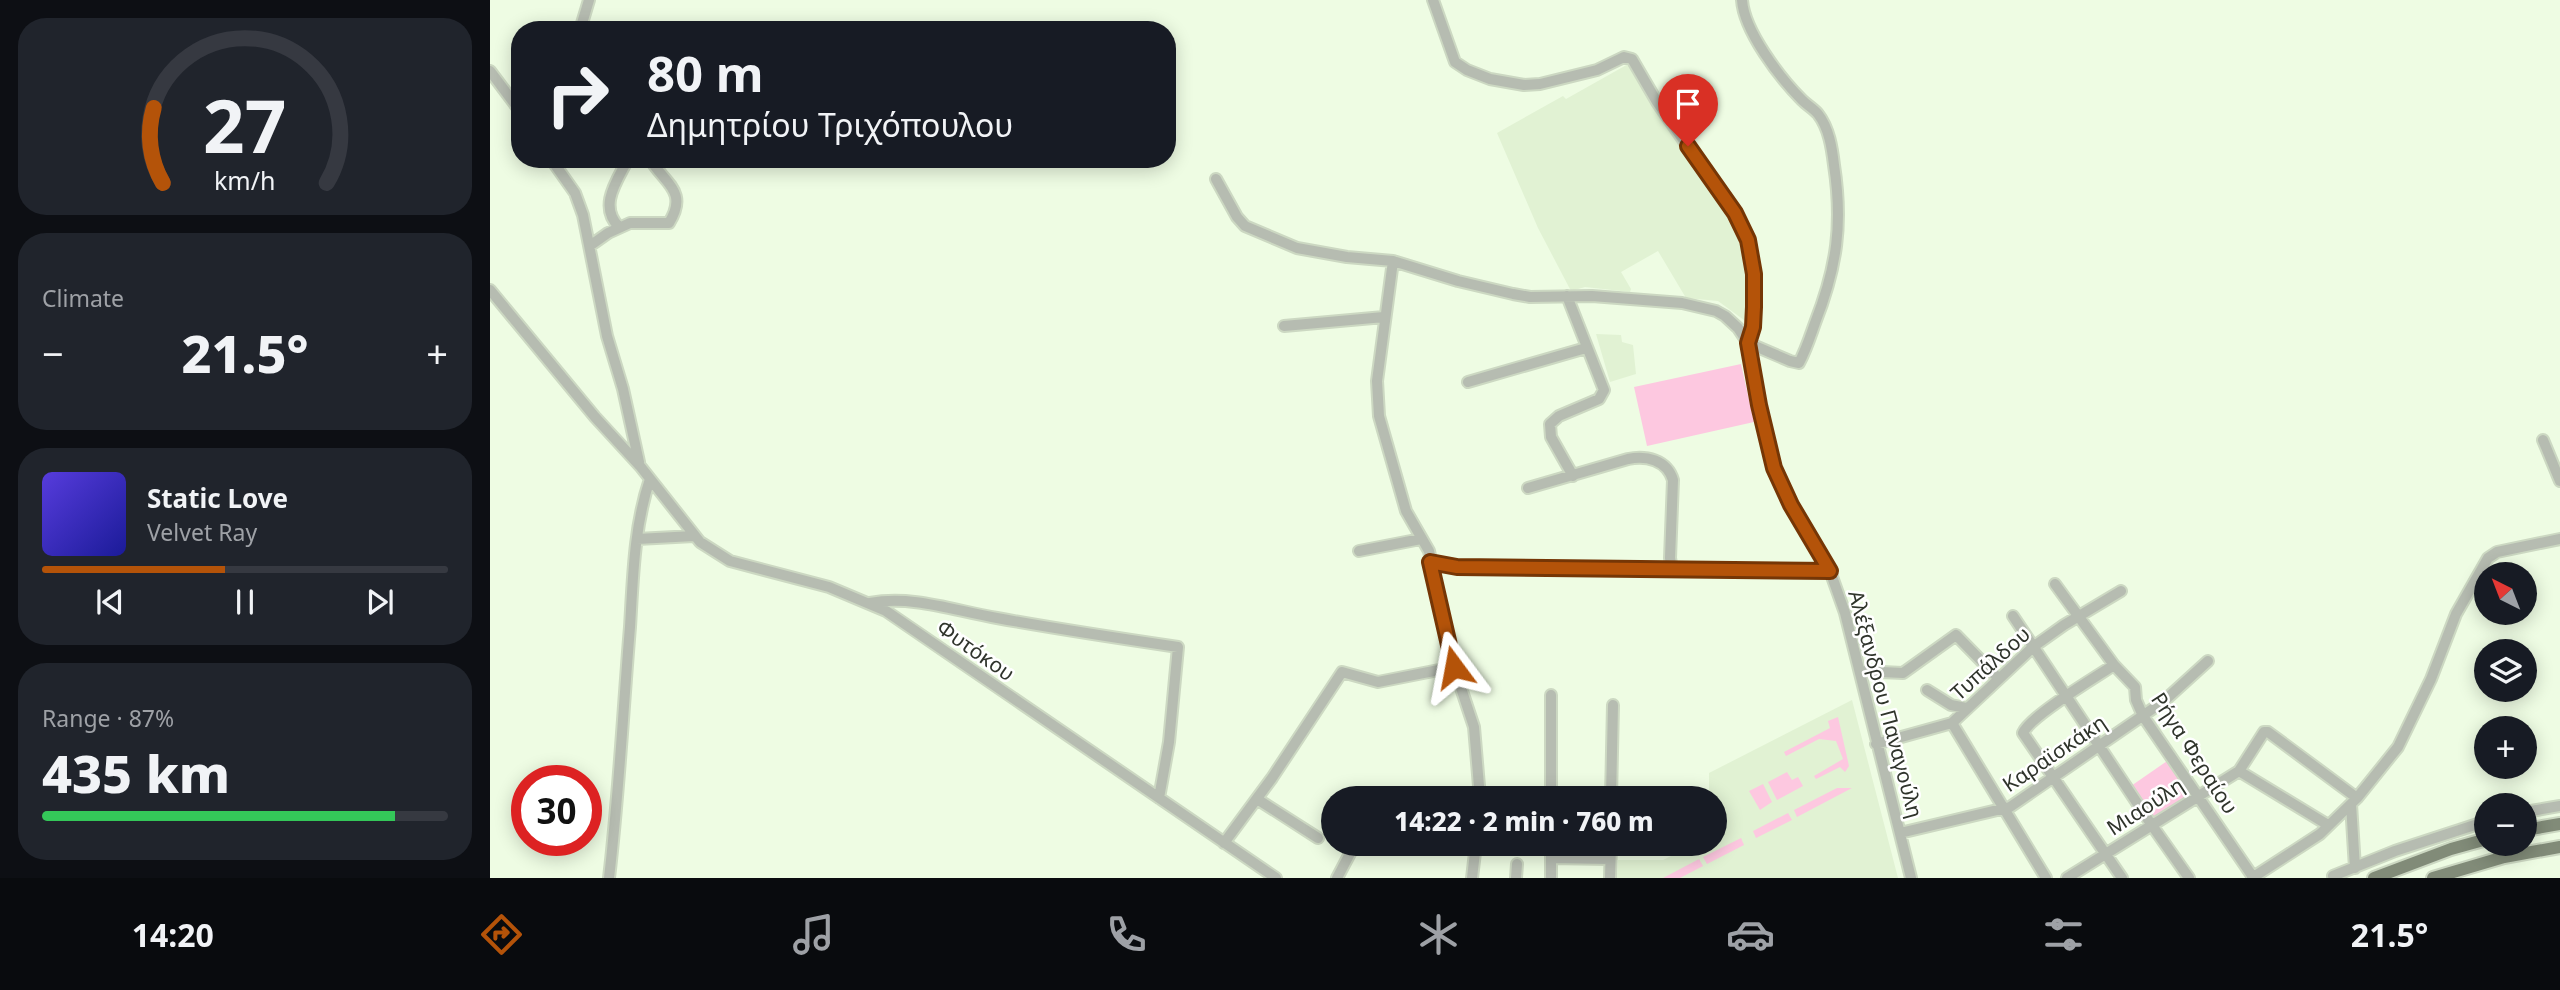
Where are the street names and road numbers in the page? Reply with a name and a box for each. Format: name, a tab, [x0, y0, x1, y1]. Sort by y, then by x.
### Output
street label: Αλέξανδρου Παναγούλη	[1842, 587, 1930, 821]
street label: Φυτόκου	[931, 613, 1021, 687]
street label: Τυπάλδου	[1944, 620, 2036, 706]
street label: Ρήγα Φεραίου	[2145, 687, 2245, 819]
street label: Καραϊσκάκη	[1997, 708, 2111, 798]
street label: Μιαούλη	[2101, 771, 2189, 841]

